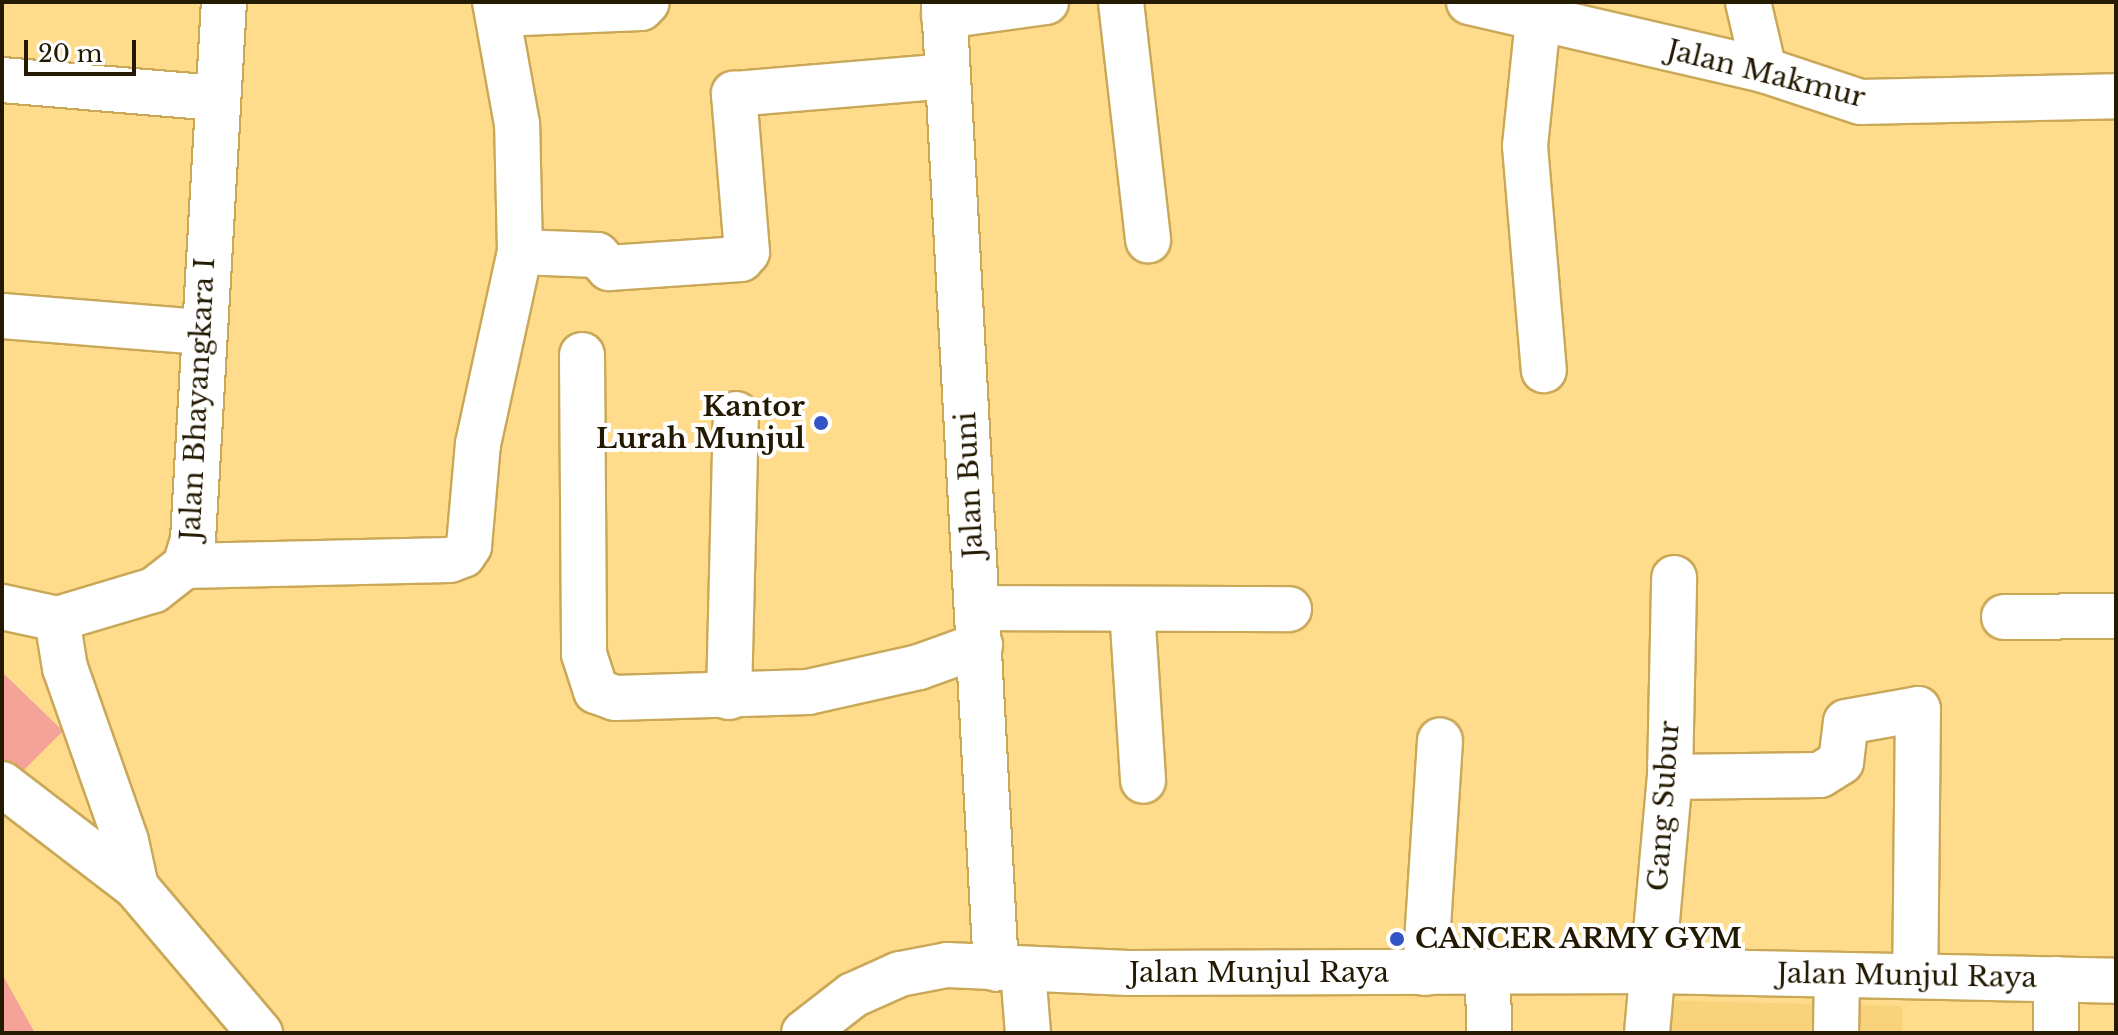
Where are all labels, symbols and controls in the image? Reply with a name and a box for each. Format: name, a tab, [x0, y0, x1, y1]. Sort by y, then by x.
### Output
scale bar	[28, 24, 140, 74]
street label: Jalan Makmur	[1663, 33, 1869, 115]
text: 20 m	[38, 39, 103, 68]
street label: Jalan Bhayangkara I	[174, 256, 222, 542]
place label: Kantor Lurah Munjul	[596, 390, 805, 456]
street label: Jalan Buni	[949, 411, 991, 559]
marker: Kantor Lurah Munjul	[812, 414, 830, 432]
street label: Gang Subur	[1641, 719, 1687, 893]
place label: CANCER ARMY GYM	[1415, 922, 1745, 956]
marker: CANCER ARMY GYM	[1386, 928, 1408, 950]
street label: Jalan Munjul Raya	[1129, 956, 1389, 990]
street label: Jalan Munjul Raya	[1777, 957, 2037, 995]

